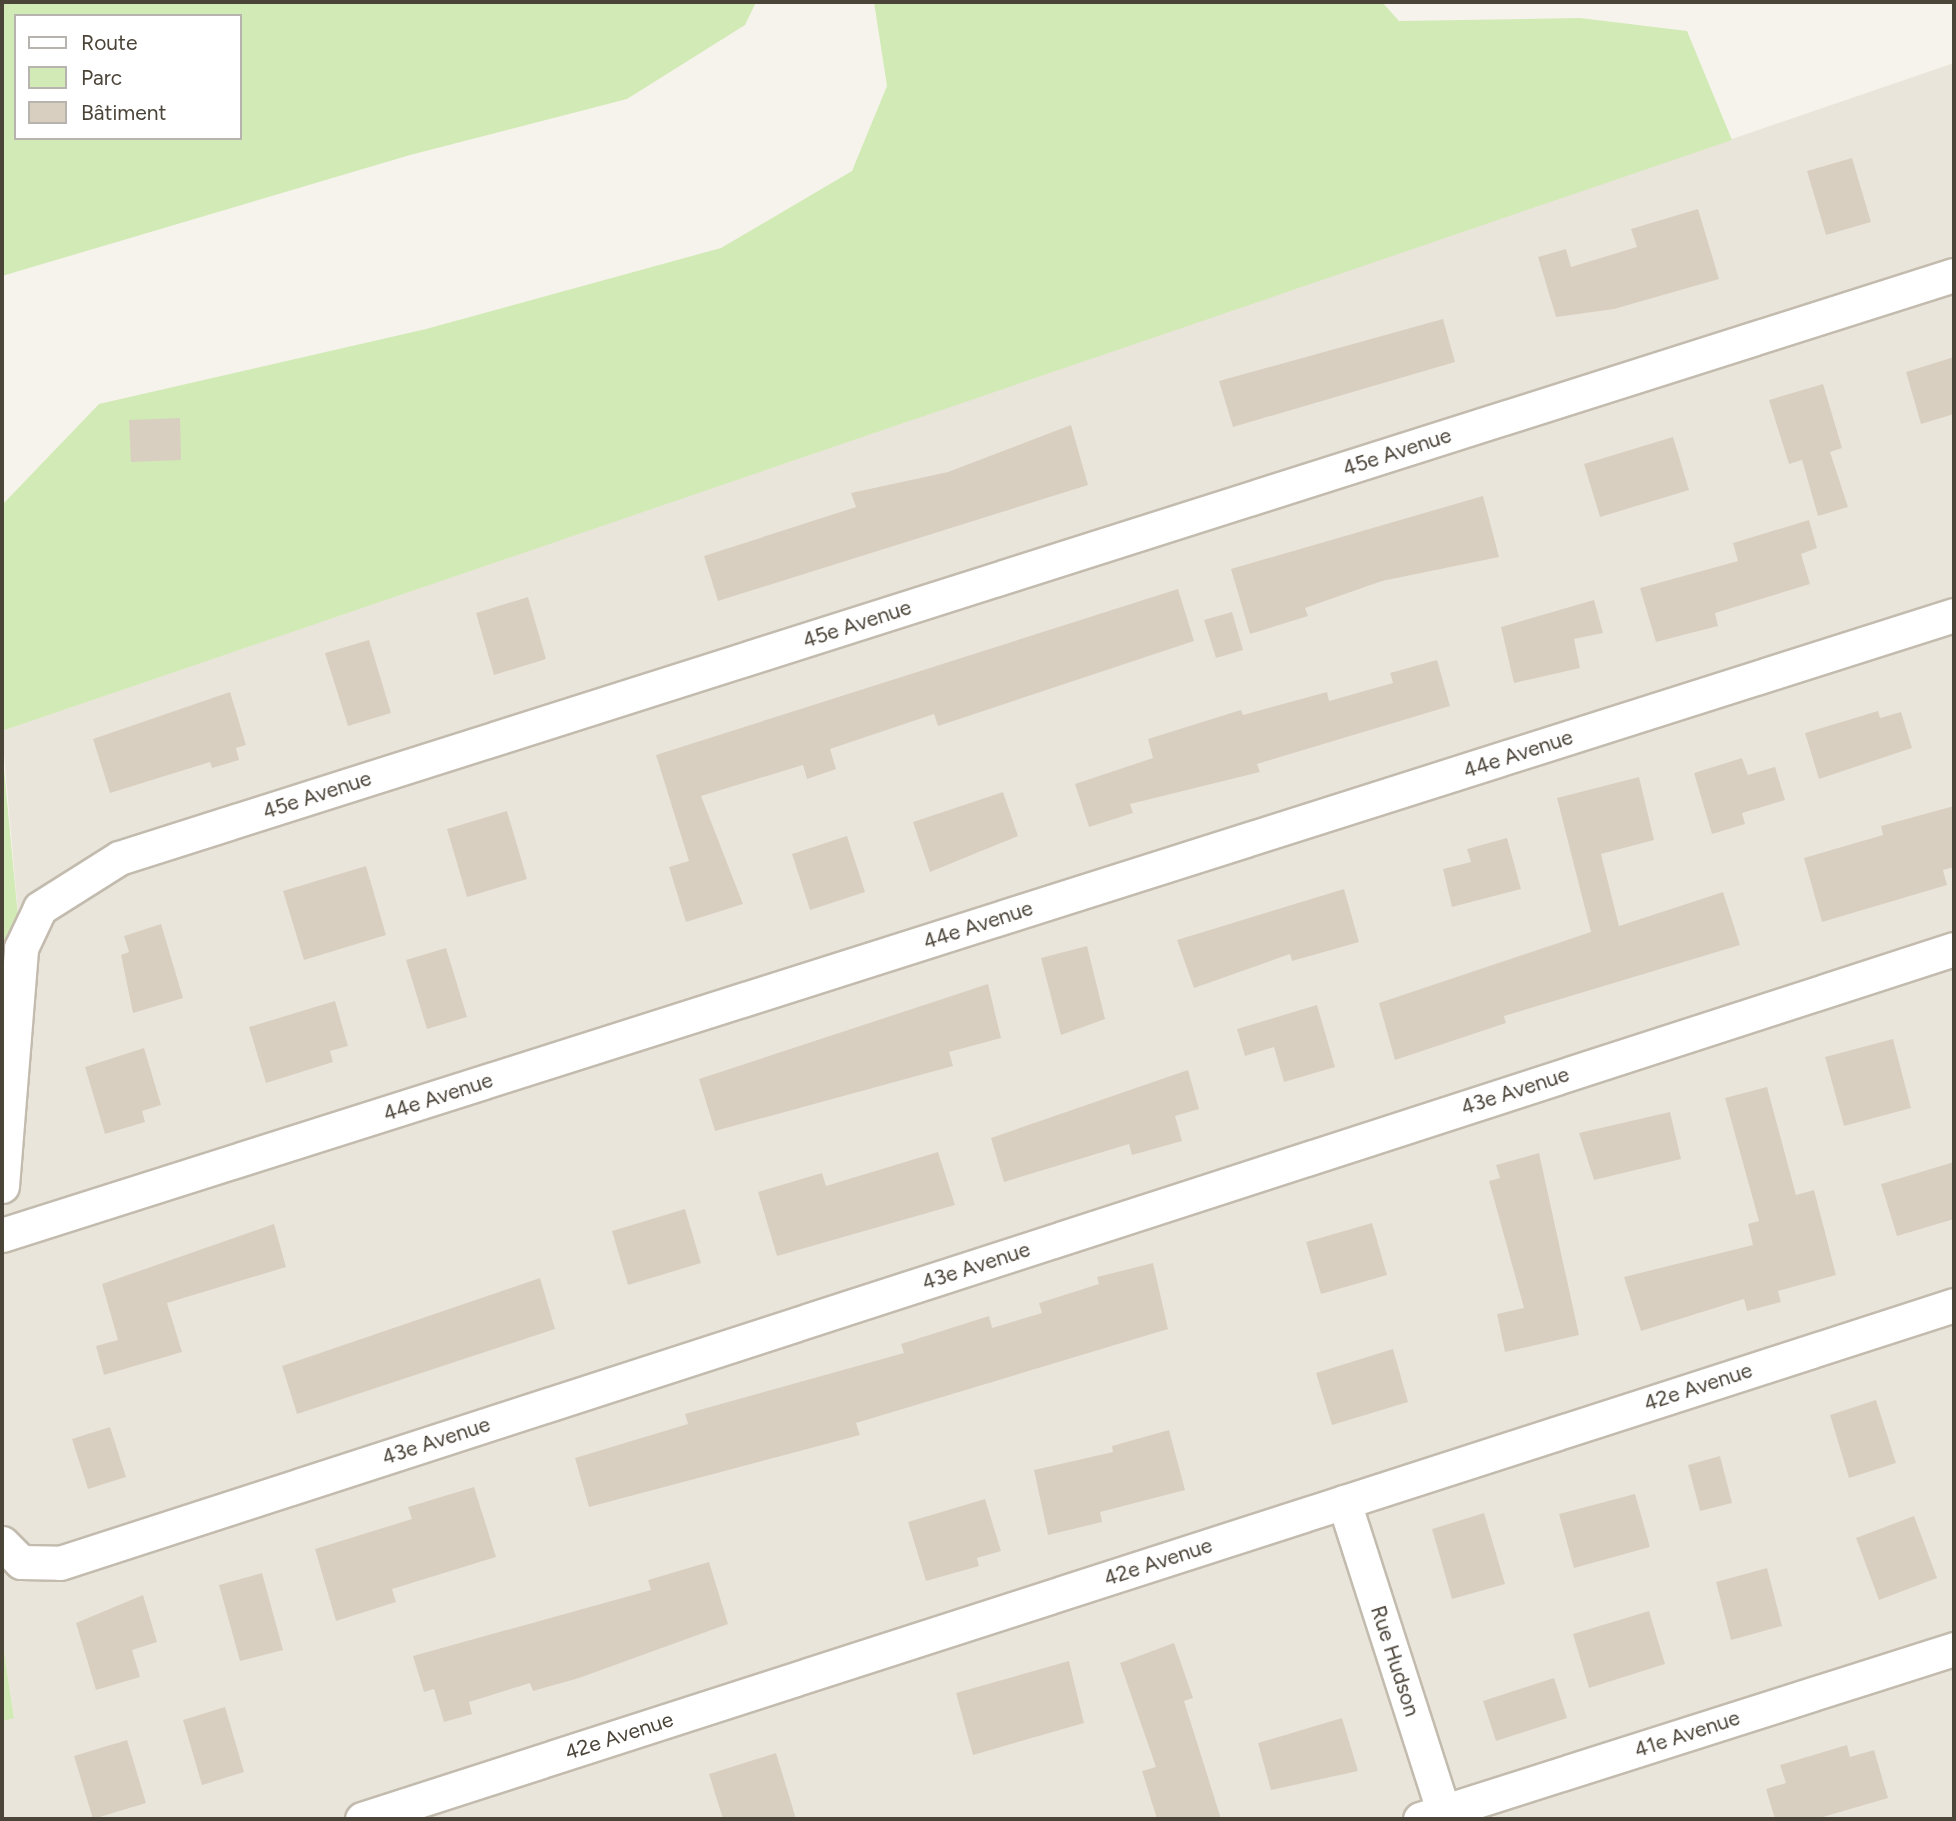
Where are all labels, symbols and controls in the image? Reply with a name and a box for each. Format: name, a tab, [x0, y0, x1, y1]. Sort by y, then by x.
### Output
legend	[14, 14, 242, 140]
text: Route	[81, 30, 137, 55]
text: Parc	[81, 65, 122, 90]
text: Bâtiment	[81, 100, 166, 125]
street label: 45e Avenue	[1339, 423, 1455, 481]
street label: 45e Avenue	[799, 595, 915, 653]
street label: 44e Avenue	[1460, 724, 1576, 784]
street label: 45e Avenue	[259, 766, 375, 824]
street label: 44e Avenue	[920, 895, 1036, 955]
street label: 43e Avenue	[1458, 1062, 1572, 1120]
street label: 44e Avenue	[380, 1067, 496, 1127]
street label: 43e Avenue	[919, 1237, 1033, 1295]
street label: 42e Avenue	[1641, 1358, 1755, 1416]
street label: 43e Avenue	[379, 1412, 493, 1470]
street label: 42e Avenue	[1101, 1533, 1215, 1591]
street label: Rue Hudson	[1365, 1602, 1425, 1720]
street label: 41e Avenue	[1631, 1705, 1743, 1763]
street label: 42e Avenue	[562, 1707, 676, 1765]

